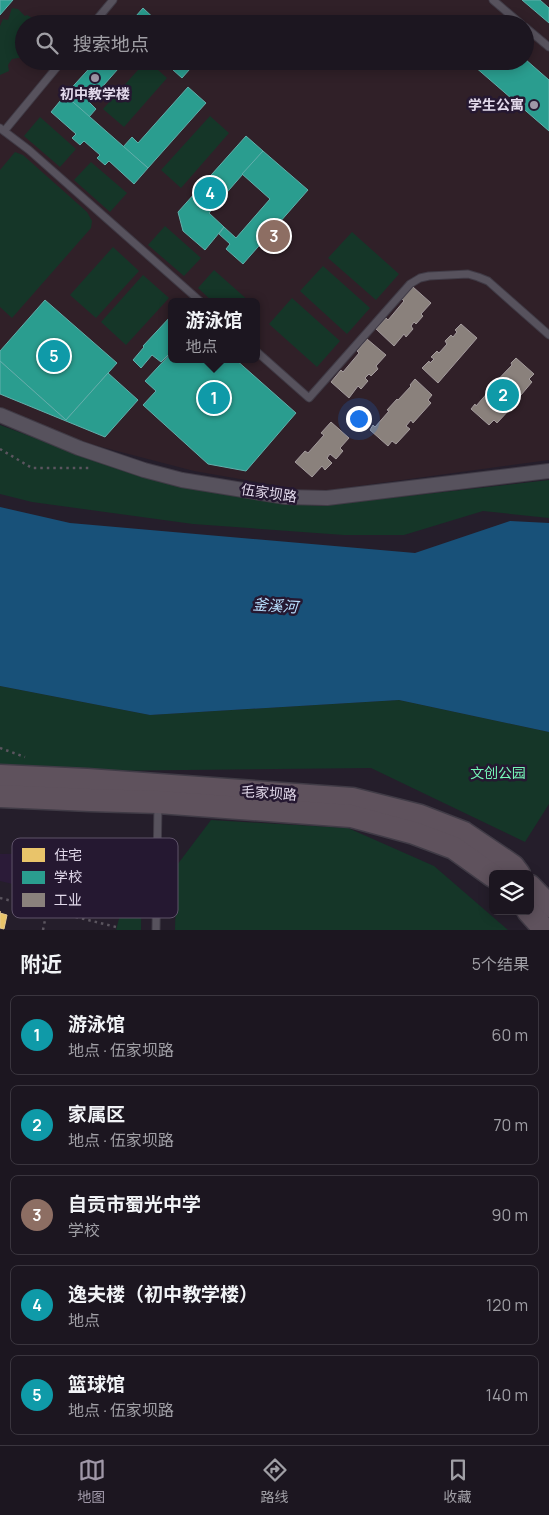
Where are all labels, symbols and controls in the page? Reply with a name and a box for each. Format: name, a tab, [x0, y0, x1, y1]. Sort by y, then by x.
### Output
search box	[15, 15, 534, 70]
icon: search	[33, 29, 61, 57]
text: 搜索地点	[73, 31, 149, 57]
marker: 初中教学楼	[89, 72, 101, 84]
place label: 初中教学楼	[60, 84, 130, 103]
place label: 学生公寓	[468, 95, 524, 114]
marker: 学生公寓	[528, 99, 540, 111]
pin: 4	[194, 174, 226, 212]
pin: 3	[258, 217, 290, 255]
popup	[168, 298, 260, 363]
text: 游泳馆	[185, 307, 243, 333]
text: 地点	[185, 335, 218, 357]
pin: 5	[38, 337, 70, 375]
pin: 2	[487, 376, 519, 414]
pin: 1	[198, 379, 230, 417]
your location	[346, 406, 372, 432]
street label: 伍家坝路	[240, 479, 298, 506]
water label: 釜溪河	[252, 593, 301, 618]
park label: 文创公园	[470, 763, 526, 782]
street label: 毛家坝路	[240, 781, 298, 804]
legend	[12, 838, 178, 918]
text: 住宅	[54, 845, 82, 864]
text: 学校	[54, 867, 82, 886]
map controls	[489, 870, 534, 915]
button: layers	[489, 870, 534, 915]
text: 工业	[54, 890, 82, 909]
text: 附近	[20, 950, 62, 978]
text: 5个结果	[472, 953, 529, 975]
text: 游泳馆	[68, 1011, 125, 1037]
text: 1	[33, 1024, 41, 1046]
text: 60 m	[492, 1024, 528, 1046]
text: 地点 · 伍家坝路	[68, 1039, 174, 1061]
text: 家属区	[68, 1101, 125, 1127]
text: 2	[32, 1114, 42, 1136]
text: 70 m	[493, 1114, 528, 1136]
text: 地点 · 伍家坝路	[68, 1129, 174, 1151]
text: 自贡市蜀光中学	[68, 1191, 201, 1217]
text: 3	[32, 1204, 42, 1226]
text: 90 m	[492, 1204, 528, 1226]
text: 学校	[68, 1219, 100, 1241]
text: 逸夫楼（初中教学楼）	[68, 1281, 258, 1307]
text: 4	[32, 1294, 42, 1316]
text: 120 m	[486, 1294, 528, 1316]
text: 地点	[68, 1309, 100, 1331]
text: 篮球馆	[68, 1371, 125, 1397]
text: 5	[32, 1384, 42, 1406]
text: 140 m	[486, 1384, 528, 1406]
text: 地点 · 伍家坝路	[68, 1399, 174, 1421]
tab: 地图	[78, 1456, 106, 1506]
tab: 路线	[261, 1456, 289, 1506]
tab: 收藏	[444, 1456, 472, 1506]

